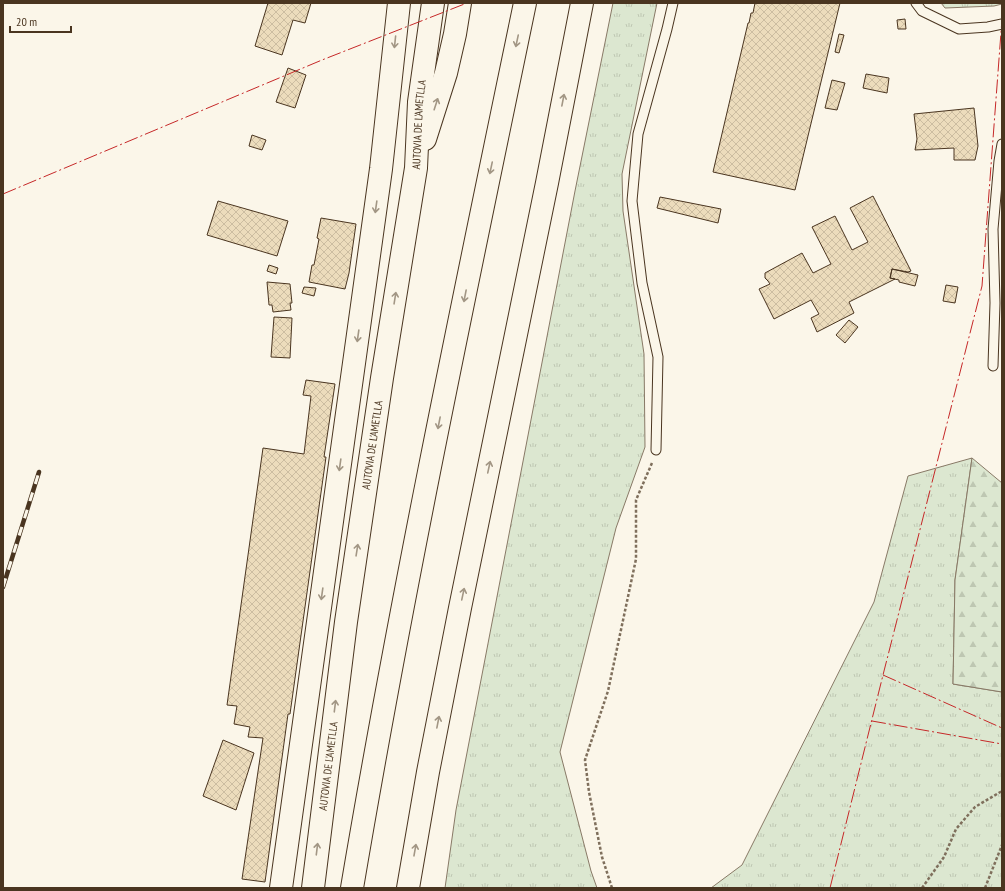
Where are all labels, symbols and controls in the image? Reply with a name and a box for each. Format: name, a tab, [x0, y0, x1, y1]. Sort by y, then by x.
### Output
scale bar	[10, 8, 71, 34]
text: 20 m	[16, 14, 37, 29]
one-way arrow	[513, 34, 521, 47]
one-way arrow	[391, 35, 399, 48]
street label: AUTOVIA DE L'AMETLLA	[409, 78, 429, 170]
one-way arrow	[560, 94, 568, 107]
one-way arrow	[433, 98, 440, 111]
one-way arrow	[486, 162, 494, 175]
one-way arrow	[372, 200, 379, 213]
one-way arrow	[460, 289, 468, 302]
one-way arrow	[391, 292, 399, 305]
one-way arrow	[354, 329, 362, 342]
street label: AUTOVIA DE L'AMETLLA	[359, 399, 386, 490]
one-way arrow	[435, 416, 443, 429]
one-way arrow	[336, 458, 344, 471]
one-way arrow	[485, 460, 493, 473]
one-way arrow	[353, 544, 361, 557]
one-way arrow	[318, 587, 326, 600]
one-way arrow	[459, 588, 467, 601]
one-way arrow	[331, 700, 339, 713]
one-way arrow	[434, 715, 442, 728]
street label: AUTOVIA DE L'AMETLLA	[316, 720, 341, 811]
one-way arrow	[313, 843, 321, 856]
one-way arrow	[411, 843, 419, 856]

